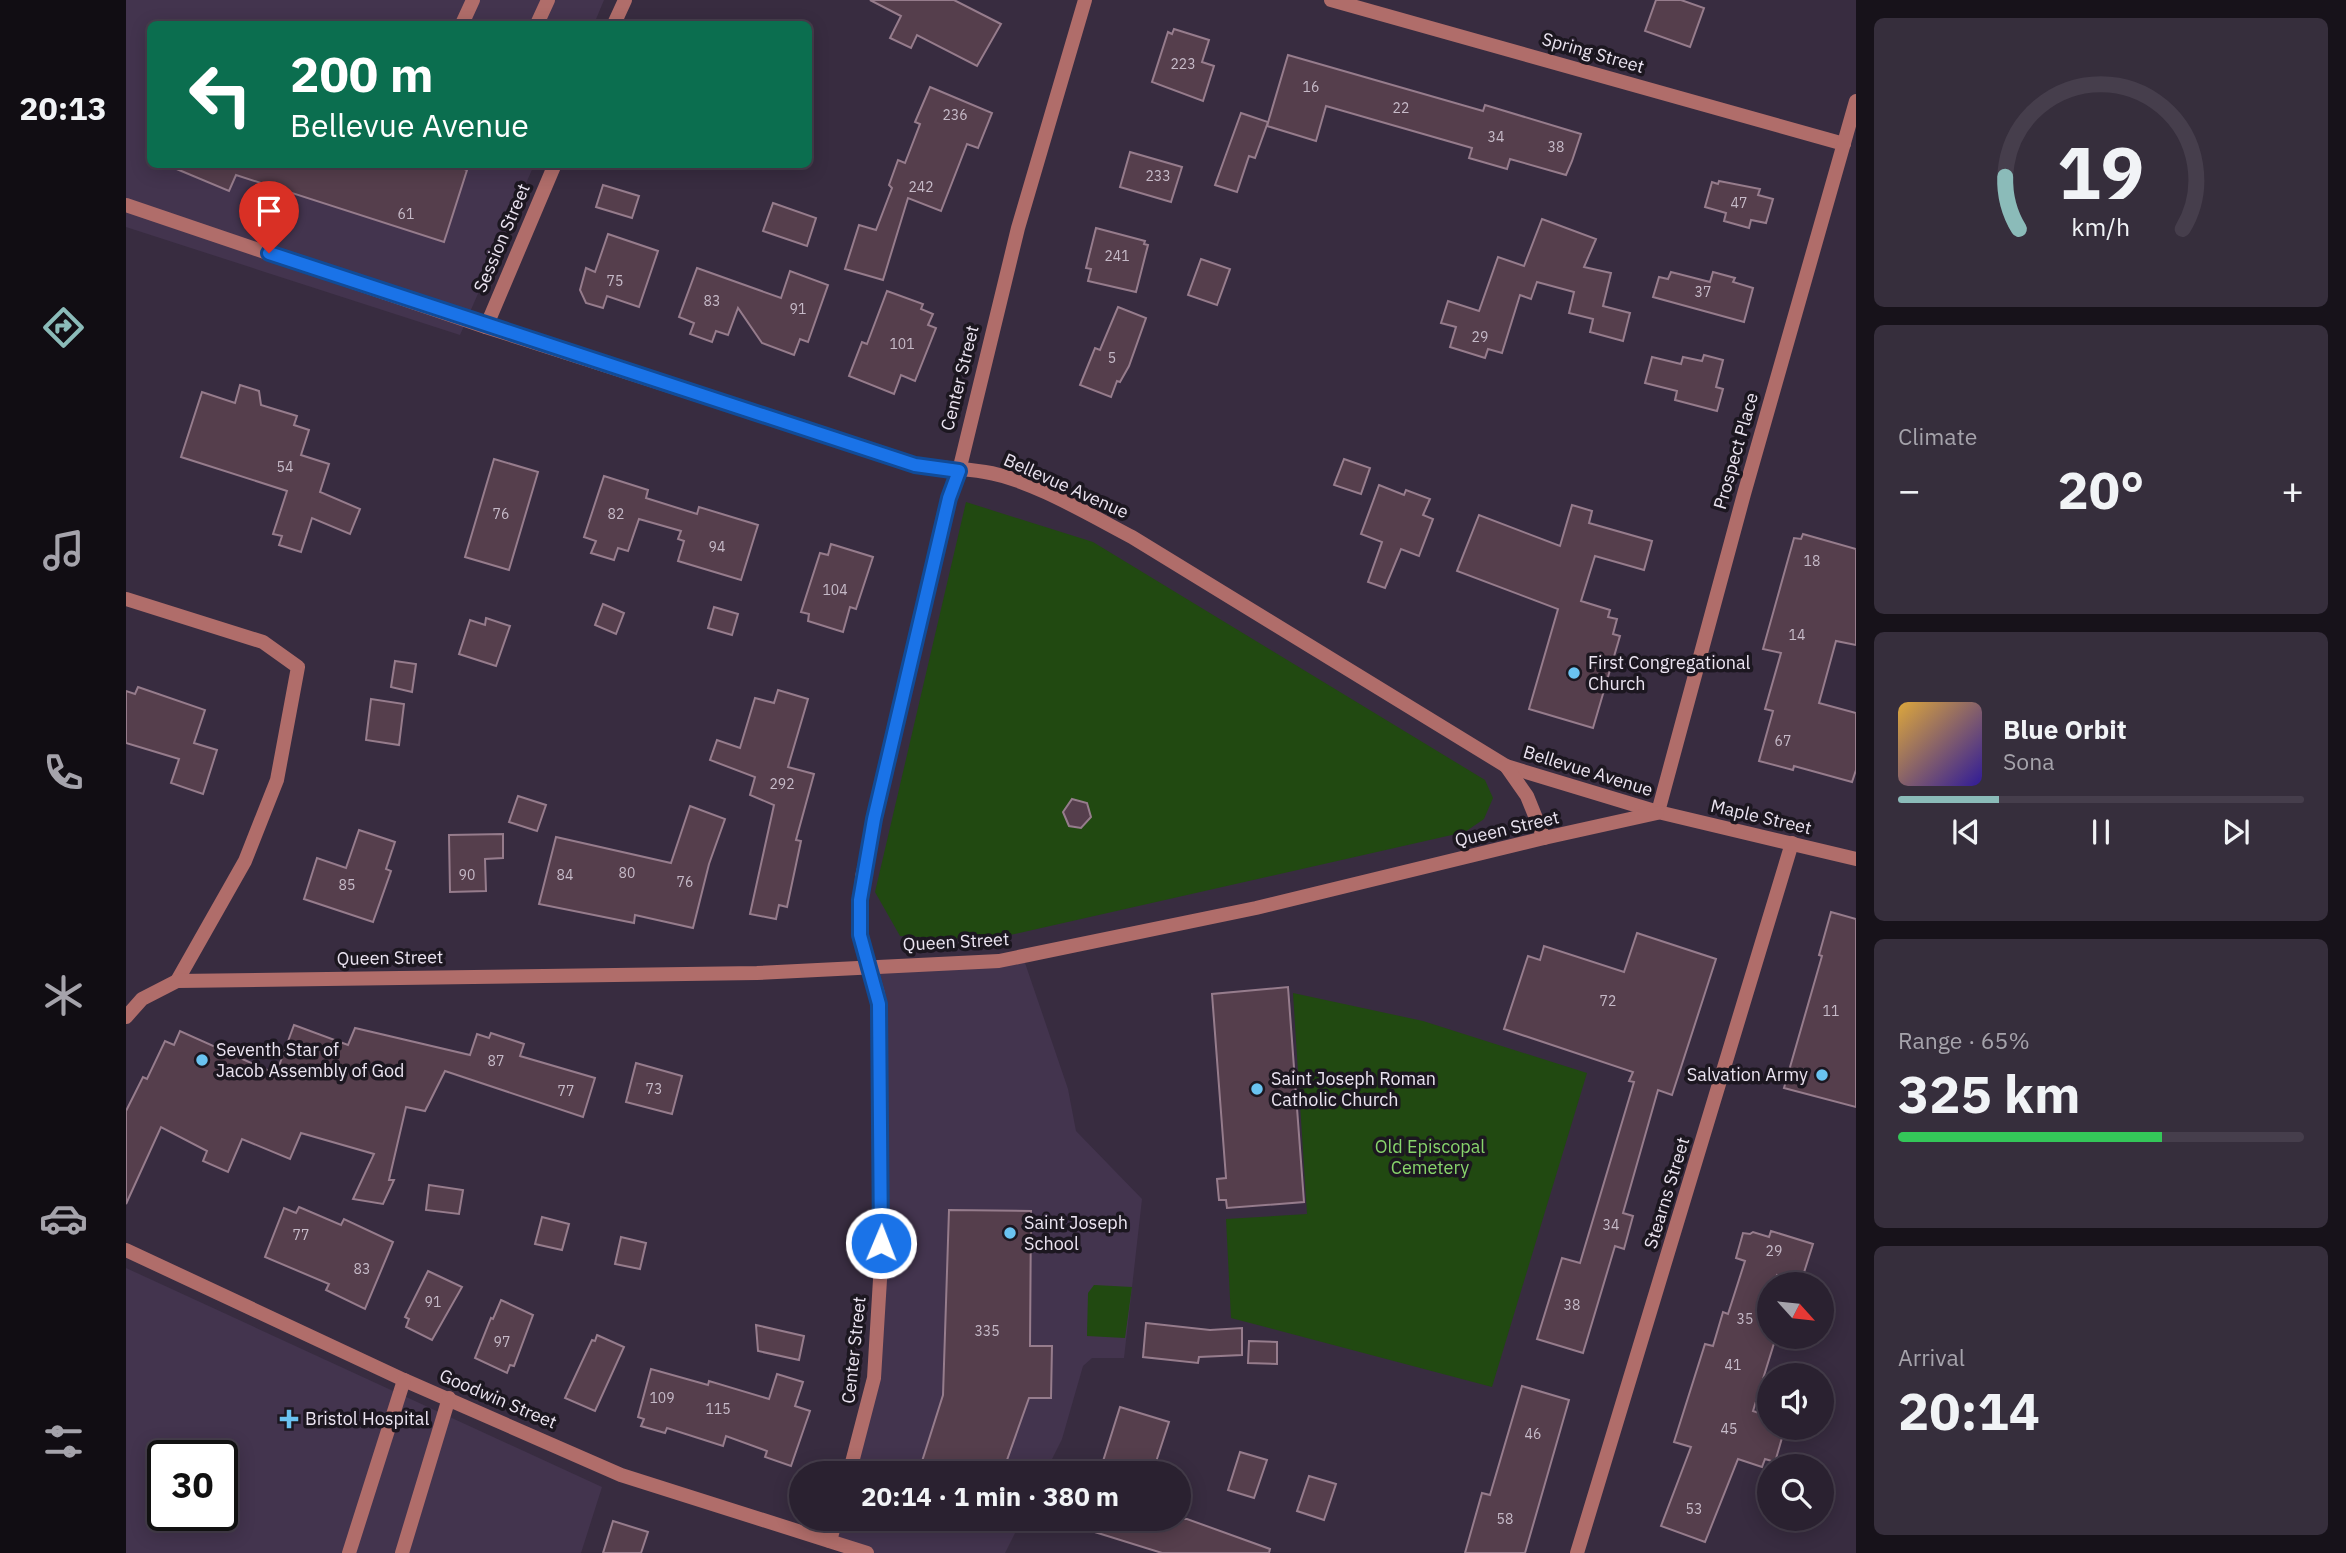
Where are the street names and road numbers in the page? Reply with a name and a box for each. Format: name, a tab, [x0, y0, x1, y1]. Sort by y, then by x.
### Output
street label: Spring Street	[1539, 27, 1647, 78]
street label: Session Street	[468, 180, 535, 296]
street label: Center Street	[935, 323, 984, 433]
street label: Prospect Place	[1708, 390, 1763, 512]
street label: Bellevue Avenue	[1000, 448, 1132, 523]
street label: Bellevue Avenue	[1521, 740, 1656, 801]
street label: Maple Street	[1708, 794, 1814, 839]
street label: Queen Street	[1452, 805, 1561, 852]
street label: Queen Street	[902, 927, 1010, 956]
street label: Queen Street	[337, 945, 443, 970]
street label: Stearns Street	[1639, 1134, 1694, 1251]
street label: Center Street	[836, 1295, 871, 1405]
street label: Goodwin Street	[436, 1363, 560, 1434]

